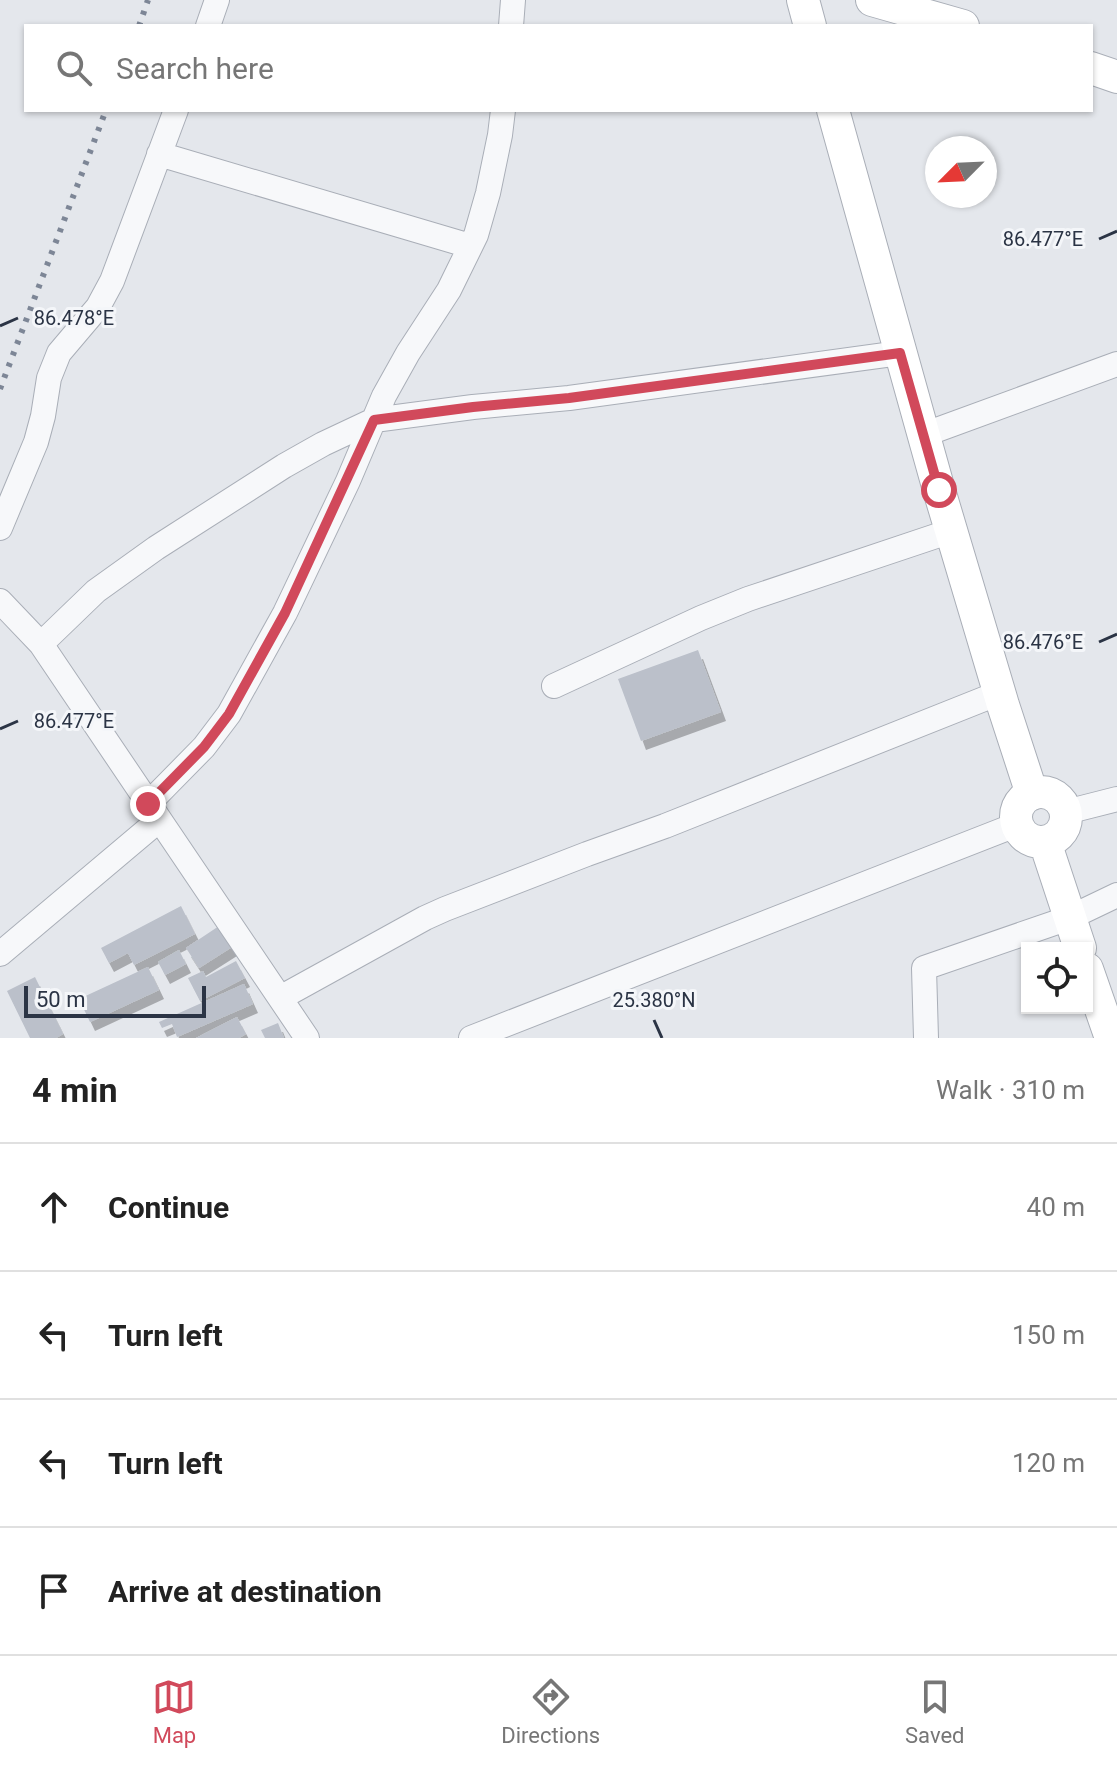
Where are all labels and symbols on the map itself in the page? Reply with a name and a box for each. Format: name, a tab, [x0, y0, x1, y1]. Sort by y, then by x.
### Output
north arrow	[925, 136, 997, 208]
text: 86.477°E	[1003, 227, 1083, 251]
text: 86.478°E	[34, 306, 114, 330]
route start	[921, 472, 957, 508]
text: 86.476°E	[1003, 630, 1083, 654]
text: 86.477°E	[34, 709, 114, 733]
route end	[130, 786, 166, 822]
scale bar	[24, 982, 206, 1018]
text: 25.380°N	[612, 988, 696, 1012]

